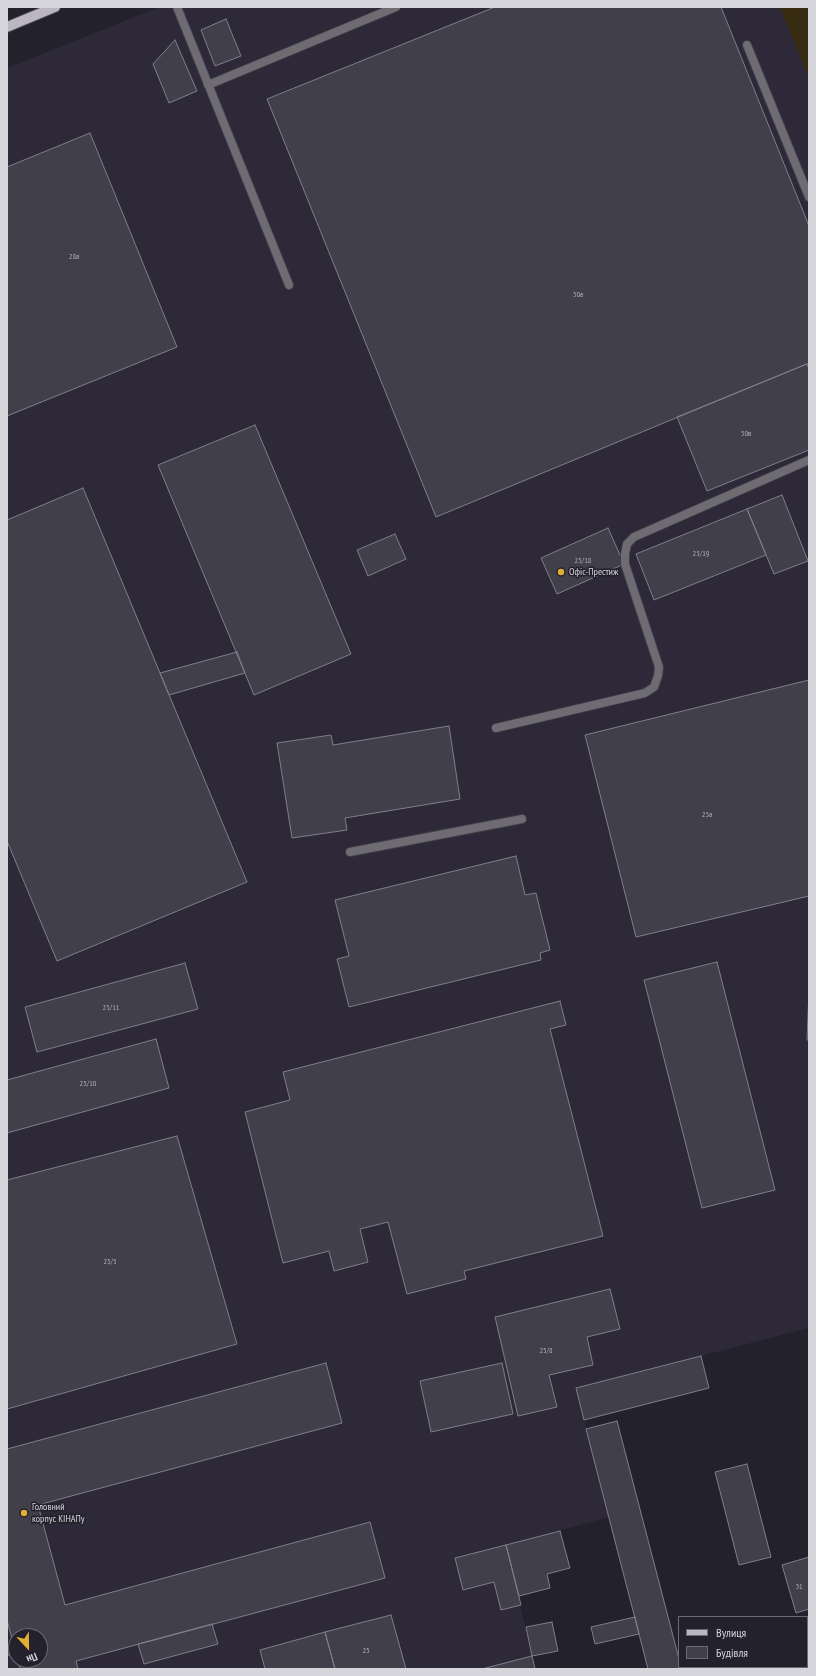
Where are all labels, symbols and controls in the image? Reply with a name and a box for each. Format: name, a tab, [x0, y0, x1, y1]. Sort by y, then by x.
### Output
house number: 28а	[69, 252, 79, 262]
house number: 30а	[573, 290, 583, 300]
house number: 30в	[741, 429, 751, 439]
house number: 25/19	[693, 549, 709, 559]
house number: 25/18	[575, 556, 591, 566]
place label: Офіс-Престиж	[569, 566, 618, 578]
marker: Офіс-Престиж	[556, 567, 566, 577]
house number: 25а	[702, 810, 712, 820]
house number: 25/11	[103, 1003, 119, 1013]
house number: 25/10	[80, 1079, 96, 1089]
house number: 25/5	[103, 1257, 117, 1267]
house number: 25/8	[539, 1346, 553, 1356]
place label: Головний корпус КІНАПу	[32, 1501, 85, 1524]
marker: Головний корпус КІНАПу	[19, 1508, 29, 1518]
house number: 31	[795, 1582, 803, 1592]
legend	[678, 1616, 808, 1668]
text: Вулиця	[716, 1625, 746, 1640]
north arrow	[8, 1628, 48, 1668]
text: Будівля	[716, 1645, 748, 1660]
house number: 25	[362, 1646, 370, 1656]
text: Пн	[25, 1650, 40, 1667]

